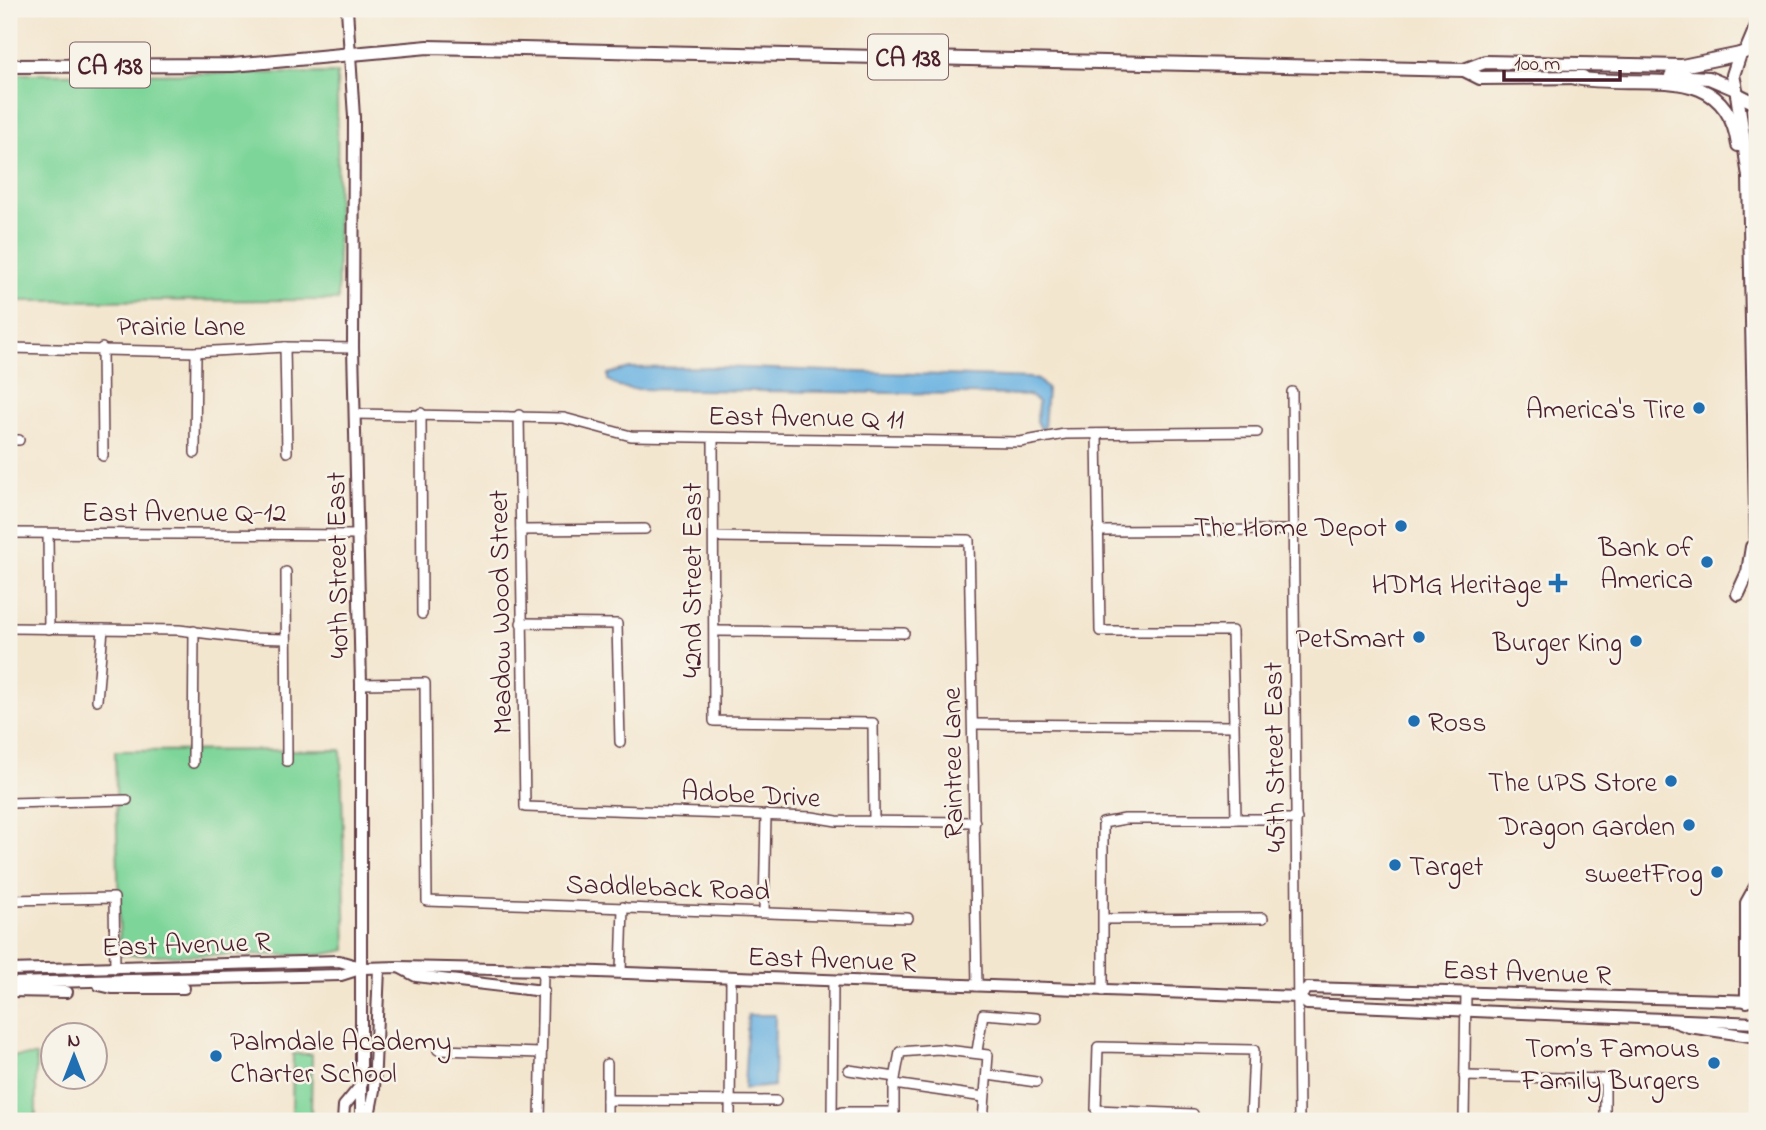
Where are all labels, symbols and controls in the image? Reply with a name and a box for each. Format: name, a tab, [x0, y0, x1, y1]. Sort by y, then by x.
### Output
road number: CA 138	[868, 34, 948, 80]
scale bar	[1504, 38, 1619, 82]
road number: CA 138	[70, 43, 150, 88]
text: 100 m	[1514, 50, 1560, 80]
street label: Prairie Lane	[117, 308, 246, 349]
place label: America's Tire	[1526, 391, 1685, 432]
street label: East Avenue Q 11	[707, 397, 905, 442]
marker: America's Tire	[1691, 400, 1707, 416]
street label: 40th Street East	[317, 471, 362, 659]
street label: 42nd Street East	[674, 482, 715, 678]
street label: Meadow Wood Street	[480, 489, 525, 735]
street label: East Avenue Q-12	[82, 494, 286, 535]
place label: The Home Depot	[1194, 509, 1387, 550]
marker: The Home Depot	[1393, 518, 1409, 534]
place label: Bank of America	[1597, 529, 1693, 602]
marker: Bank of America	[1699, 554, 1715, 570]
place label: HDMG Heritage	[1371, 566, 1542, 607]
marker: HDMG Heritage	[1548, 573, 1568, 593]
place label: PetSmart	[1296, 620, 1405, 661]
place label: Burger King	[1492, 624, 1622, 665]
marker: PetSmart	[1411, 629, 1427, 645]
marker: Burger King	[1628, 633, 1644, 649]
street label: 45th Street East	[1254, 661, 1299, 853]
street label: Raintree Lane	[933, 686, 976, 839]
place label: Ross	[1428, 704, 1487, 745]
marker: Ross	[1406, 713, 1422, 729]
place label: The UPS Store	[1488, 764, 1657, 805]
street label: Adobe Drive	[680, 772, 822, 821]
marker: The UPS Store	[1663, 773, 1679, 789]
place label: Dragon Garden	[1498, 808, 1675, 849]
marker: Dragon Garden	[1681, 817, 1697, 833]
place label: Target	[1409, 848, 1483, 889]
place label: sweetFrog	[1584, 855, 1703, 896]
marker: Target	[1387, 857, 1403, 873]
marker: sweetFrog	[1709, 864, 1725, 880]
street label: Saddleback Road	[565, 865, 771, 914]
street label: East Avenue R	[101, 923, 272, 970]
street label: East Avenue R	[747, 938, 918, 985]
street label: East Avenue R	[1442, 951, 1613, 998]
north arrow	[38, 1021, 108, 1092]
place label: Palmdale Academy Charter School	[230, 1023, 452, 1096]
text: N	[68, 1028, 81, 1055]
place label: Tom’s Famous Family Burgers	[1520, 1030, 1700, 1103]
marker: Palmdale Academy Charter School	[208, 1048, 224, 1064]
marker: Tom’s Famous Family Burgers	[1706, 1055, 1722, 1071]

